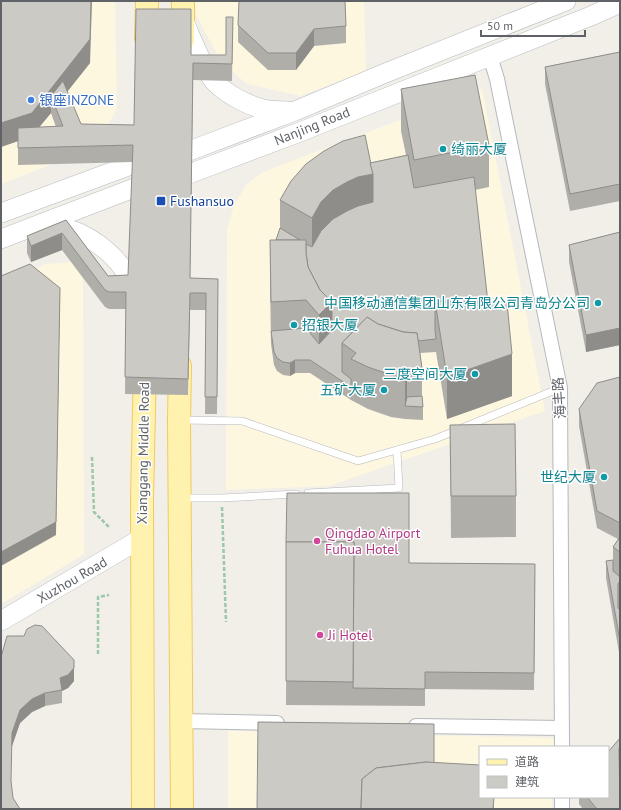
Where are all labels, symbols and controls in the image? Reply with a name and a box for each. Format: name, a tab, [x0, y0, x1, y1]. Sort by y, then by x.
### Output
scale bar	[481, 12, 585, 38]
text: 50 m	[487, 18, 513, 33]
place label: 银座INZONE	[39, 91, 114, 109]
marker: 银座INZONE	[26, 95, 36, 105]
street label: Nanjing Road	[272, 103, 352, 149]
place label: 绮丽大厦	[451, 140, 507, 158]
marker: 绮丽大厦	[438, 144, 448, 154]
place label: Fushansuo	[170, 192, 234, 210]
marker: Fushansuo	[155, 195, 167, 207]
place label: 中国移动通信集团山东有限公司青岛分公司	[324, 294, 590, 312]
marker: 中国移动通信集团山东有限公司青岛分公司	[593, 298, 603, 308]
place label: 招银大厦	[302, 316, 358, 334]
marker: 招银大厦	[289, 320, 299, 330]
place label: 三度空间大厦	[383, 365, 467, 383]
marker: 三度空间大厦	[470, 369, 480, 379]
street label: 海丰路	[549, 376, 569, 420]
place label: 五矿大厦	[320, 381, 376, 399]
street label: Xianggang Middle Road	[133, 382, 153, 524]
marker: 五矿大厦	[379, 385, 389, 395]
place label: 世纪大厦	[540, 468, 596, 486]
marker: 世纪大厦	[599, 472, 609, 482]
place label: Qingdao Airport Fuhua Hotel	[325, 524, 421, 558]
marker: Qingdao Airport Fuhua Hotel	[312, 536, 322, 546]
street label: Xuzhou Road	[34, 553, 110, 607]
place label: Ji Hotel	[327, 626, 372, 644]
marker: Ji Hotel	[315, 630, 325, 640]
legend	[479, 746, 609, 798]
text: 道路	[515, 754, 539, 769]
text: 建筑	[515, 774, 539, 789]

